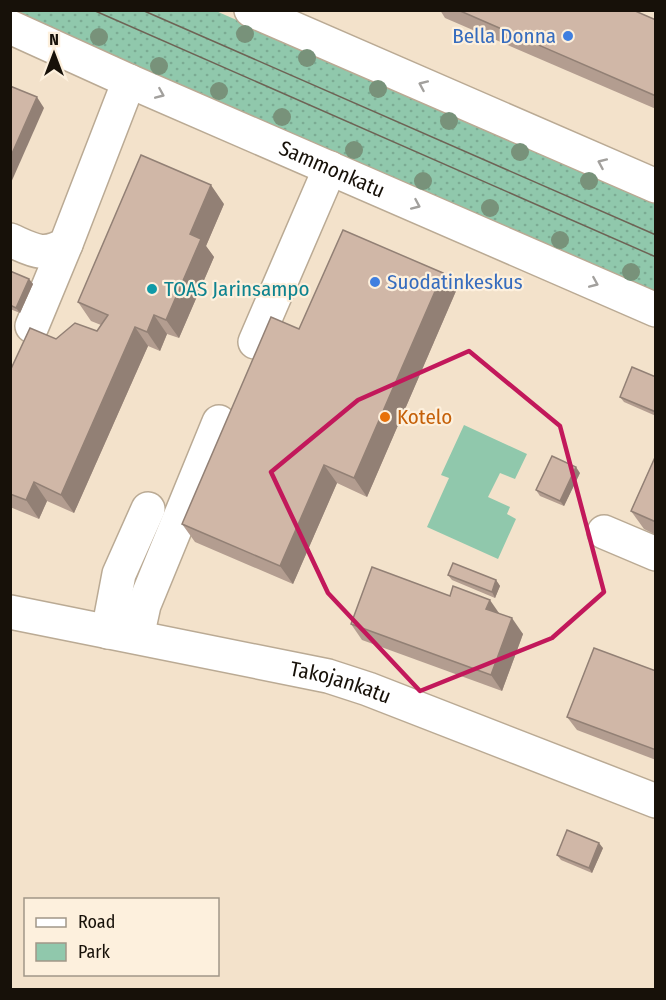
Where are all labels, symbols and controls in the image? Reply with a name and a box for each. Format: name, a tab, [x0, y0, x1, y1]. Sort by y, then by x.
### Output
place label: Bella Donna	[452, 23, 556, 49]
north arrow	[24, 24, 84, 84]
marker: Bella Donna	[561, 29, 575, 43]
text: N	[49, 30, 59, 49]
one-way arrow	[419, 80, 430, 92]
one-way arrow	[153, 87, 164, 99]
street label: Sammonkatu	[275, 135, 389, 204]
one-way arrow	[597, 158, 608, 170]
one-way arrow	[409, 198, 420, 210]
place label: Suodatinkeskus	[387, 269, 523, 295]
marker: Suodatinkeskus	[368, 275, 382, 289]
place label: TOAS Jarinsampo	[164, 276, 310, 302]
one-way arrow	[588, 276, 599, 288]
marker: TOAS Jarinsampo	[145, 282, 159, 296]
place label: Kotelo	[397, 404, 452, 430]
marker: Kotelo	[378, 410, 392, 424]
street label: Takojankatu	[288, 656, 395, 710]
legend	[24, 898, 219, 976]
text: Road	[78, 911, 115, 933]
text: Park	[78, 941, 111, 963]

